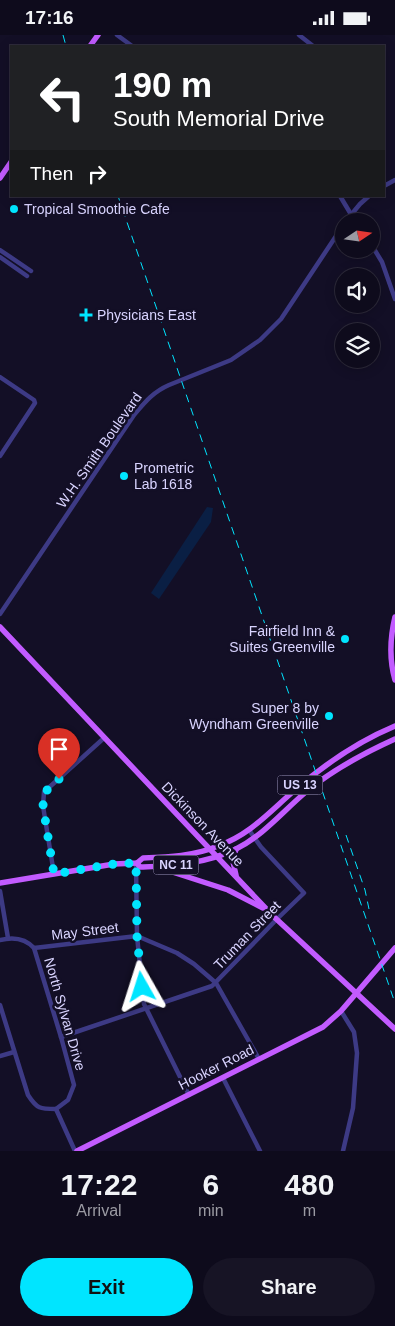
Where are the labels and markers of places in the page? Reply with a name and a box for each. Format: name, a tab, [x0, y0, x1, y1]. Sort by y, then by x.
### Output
place label: Tropical Smoothie Cafe	[24, 201, 170, 217]
marker: Tropical Smoothie Cafe	[8, 203, 20, 215]
place label: Physicians East	[97, 307, 196, 323]
marker: Physicians East	[79, 308, 93, 322]
place label: Prometric Lab 1618	[134, 460, 194, 492]
marker: Prometric Lab 1618	[118, 470, 130, 482]
place label: Fairfield Inn & Suites Greenville	[229, 623, 336, 655]
marker: Fairfield Inn & Suites Greenville	[339, 633, 351, 645]
place label: Super 8 by Wyndham Greenville	[189, 700, 319, 732]
marker: Super 8 by Wyndham Greenville	[323, 710, 335, 722]
pin	[38, 728, 80, 779]

